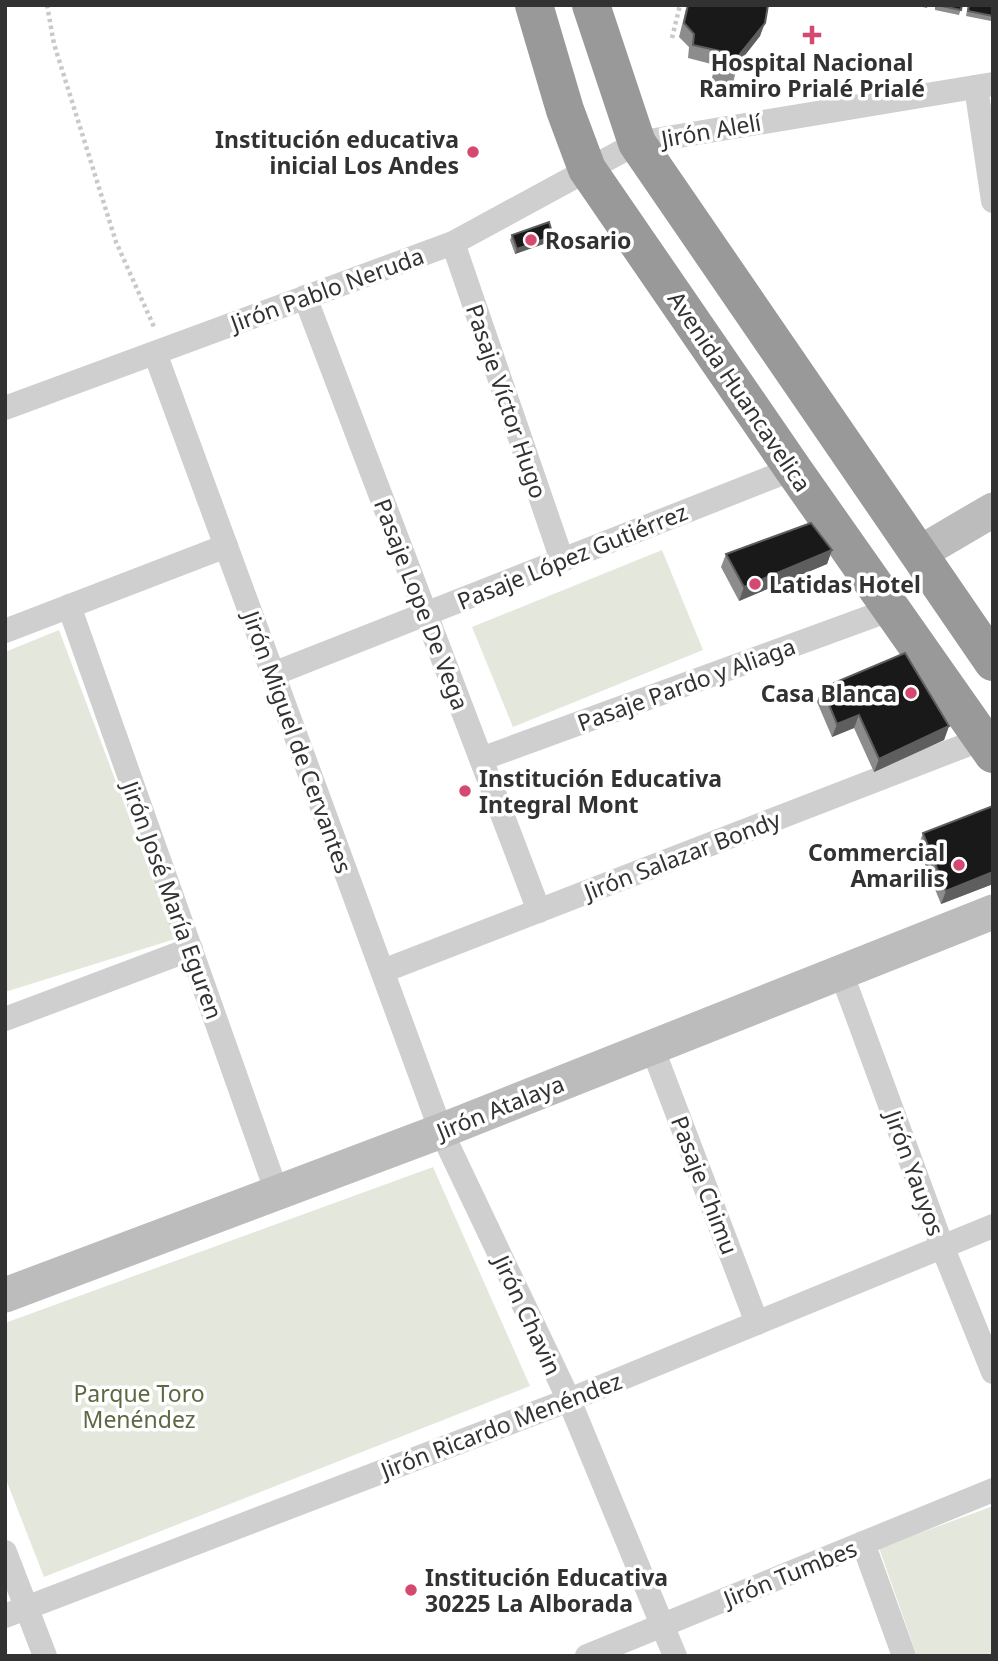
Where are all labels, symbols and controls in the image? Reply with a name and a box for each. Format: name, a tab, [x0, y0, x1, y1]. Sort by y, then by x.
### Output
marker: Hospital Nacional Ramiro Prialé Prialé	[802, 25, 822, 45]
place label: Hospital Nacional Ramiro Prialé Prialé	[699, 46, 925, 104]
street label: Jirón Alelí	[657, 105, 764, 155]
place label: Institución educativa inicial Los Andes	[215, 123, 459, 181]
marker: Institución educativa inicial Los Andes	[465, 144, 481, 160]
place label: Rosario	[545, 224, 631, 256]
marker: Rosario	[523, 232, 539, 248]
street label: Jirón Pablo Neruda	[224, 239, 428, 339]
street label: Avenida Huancavelica	[661, 285, 819, 497]
street label: Pasaje Víctor Hugo	[459, 300, 555, 502]
street label: Pasaje Lope De Vega	[367, 494, 477, 714]
street label: Pasaje López Gutiérrez	[452, 495, 692, 617]
place label: Latidas Hotel	[769, 568, 921, 600]
marker: Latidas Hotel	[747, 576, 763, 592]
street label: Jirón Miguel de Cervantes	[235, 605, 360, 877]
street label: Pasaje Pardo y Aliaga	[573, 630, 799, 738]
place label: Casa Blanca	[761, 677, 897, 709]
marker: Casa Blanca	[903, 685, 919, 701]
place label: Institución Educativa Integral Mont	[479, 762, 722, 820]
street label: Jirón José María Eguren	[114, 775, 231, 1023]
marker: Institución Educativa Integral Mont	[457, 783, 473, 799]
street label: Jirón Salazar Bondy	[577, 803, 785, 908]
place label: Commercial Amarilis	[808, 836, 945, 894]
marker: Commercial Amarilis	[951, 857, 967, 873]
street label: Jirón Atalaya	[430, 1067, 568, 1148]
street label: Jirón Yauyos	[877, 1104, 952, 1240]
street label: Pasaje Chimu	[664, 1111, 746, 1259]
street label: Jirón Chavin	[485, 1248, 570, 1380]
street label: Jirón Ricardo Menéndez	[374, 1364, 626, 1486]
park label: Parque Toro Menéndez	[73, 1377, 205, 1435]
street label: Jirón Tumbes	[717, 1532, 861, 1615]
place label: Institución Educativa 30225 La Alborada	[425, 1561, 668, 1619]
marker: Institución Educativa 30225 La Alborada	[403, 1582, 419, 1598]

